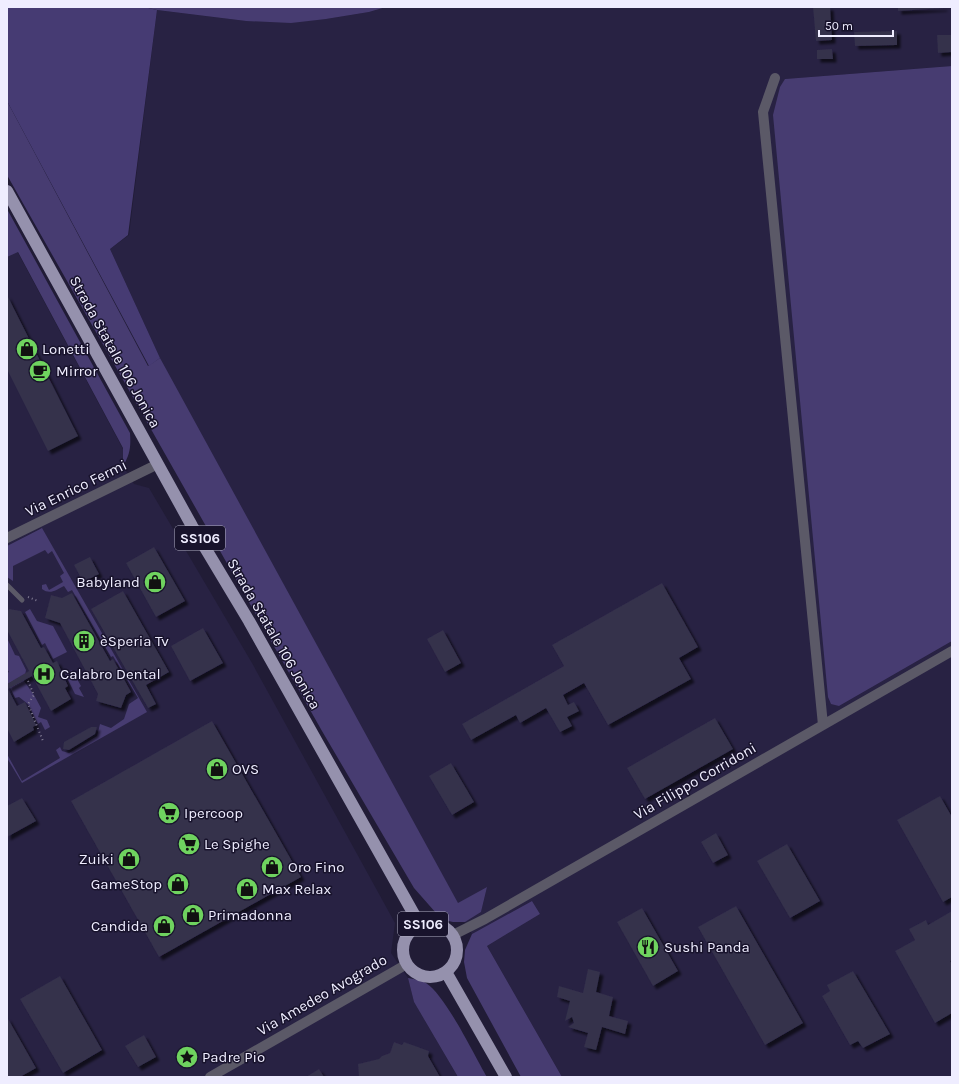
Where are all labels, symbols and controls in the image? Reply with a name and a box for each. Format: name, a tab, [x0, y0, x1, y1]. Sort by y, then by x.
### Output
scale bar	[819, 12, 893, 38]
text: 50 m	[825, 19, 853, 33]
street label: Strada Statale 106 Jonica	[66, 273, 164, 431]
shop icon: Lonetti	[14, 336, 40, 362]
place label: Lonetti	[42, 340, 90, 358]
cafe icon: Mirror	[27, 358, 53, 384]
place label: Mirror	[56, 362, 98, 380]
street label: Via Enrico Fermi	[22, 456, 130, 520]
road number: SS106	[175, 526, 225, 550]
street label: Strada Statale 106 Jonica	[223, 555, 325, 713]
shop icon: Babyland	[142, 569, 168, 595]
place label: Babyland	[76, 573, 140, 591]
building icon: èSperia Tv	[71, 628, 97, 654]
place label: èSperia Tv	[100, 632, 169, 650]
hospital icon: Calabro Dental	[31, 661, 57, 687]
place label: Calabro Dental	[60, 665, 161, 683]
street label: Via Filippo Corridoni	[631, 739, 759, 823]
shop icon: OVS	[204, 756, 230, 782]
place label: OVS	[232, 760, 259, 778]
supermarket icon: Ipercoop	[156, 800, 182, 826]
place label: Ipercoop	[184, 804, 243, 822]
supermarket icon: Le Spighe	[176, 831, 202, 857]
place label: Le Spighe	[204, 835, 270, 853]
shop icon: Zuiki	[116, 846, 142, 872]
place label: Zuiki	[79, 850, 114, 868]
shop icon: Oro Fino	[259, 854, 285, 880]
place label: Oro Fino	[288, 858, 344, 876]
shop icon: GameStop	[165, 871, 191, 897]
place label: GameStop	[91, 875, 162, 893]
shop icon: Max Relax	[234, 876, 260, 902]
place label: Max Relax	[262, 880, 332, 898]
shop icon: Primadonna	[180, 902, 206, 928]
place label: Primadonna	[208, 906, 292, 924]
road number: SS106	[398, 912, 448, 936]
shop icon: Candida	[151, 913, 177, 939]
place label: Candida	[91, 917, 148, 935]
restaurant icon: Sushi Panda	[635, 934, 661, 960]
place label: Sushi Panda	[664, 938, 750, 956]
street label: Via Amedeo Avogrado	[254, 951, 390, 1039]
place icon: Padre Pio	[174, 1044, 200, 1070]
place label: Padre Pio	[202, 1048, 265, 1066]

